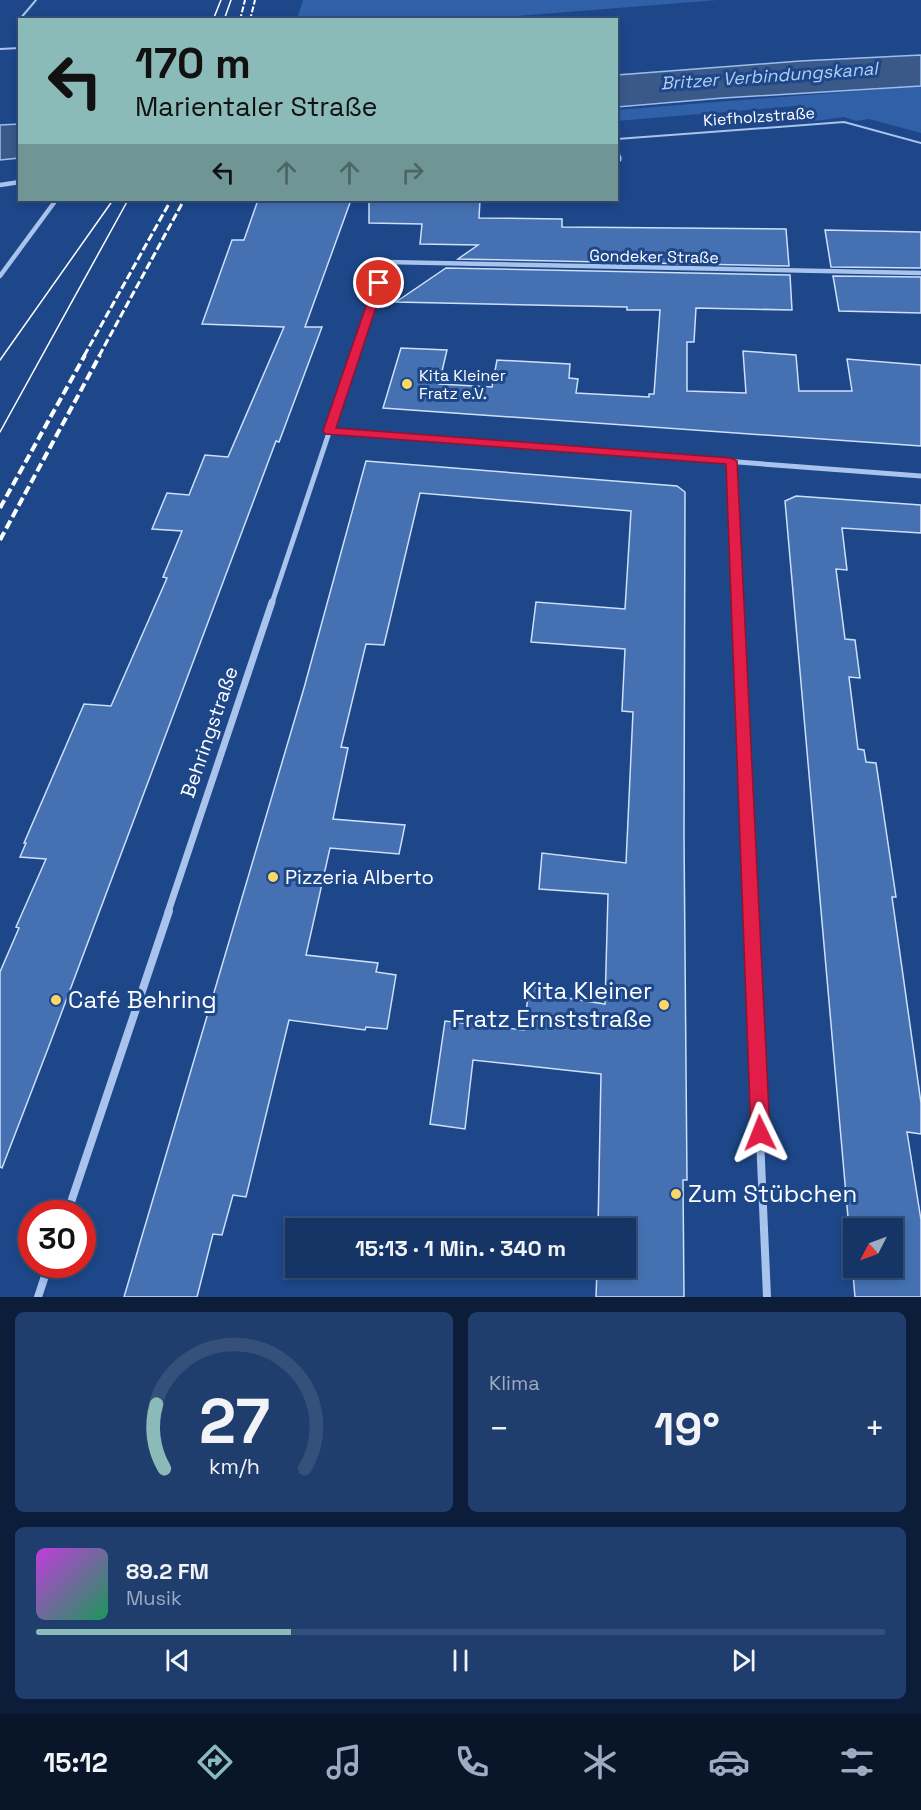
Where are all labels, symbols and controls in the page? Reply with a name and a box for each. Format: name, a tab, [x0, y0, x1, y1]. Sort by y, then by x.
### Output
text: 170 m	[135, 37, 251, 90]
icon: left	[36, 42, 114, 120]
water label: Britzer Verbindungskanal	[660, 56, 881, 95]
text: Marientaler Straße	[135, 89, 378, 124]
street label: Kiefholzstraße	[702, 102, 816, 131]
icon: left	[207, 156, 240, 189]
icon: ahead	[270, 156, 303, 189]
icon: ahead	[333, 156, 366, 189]
icon: right	[396, 156, 429, 189]
street label: Gondeker Straße	[589, 245, 719, 268]
pin	[353, 257, 404, 308]
icon: arrive	[362, 266, 395, 299]
place label: Kita Kleiner Fratz e.V.	[419, 365, 506, 404]
marker: Kita Kleiner Fratz e.V.	[400, 377, 414, 391]
street label: Behringstraße	[174, 663, 244, 801]
place label: Pizzeria Alberto	[285, 864, 434, 890]
marker: Pizzeria Alberto	[266, 870, 280, 884]
place label: Kita Kleiner Fratz Ernststraße	[452, 975, 652, 1034]
place label: Café Behring	[68, 984, 217, 1015]
marker: Café Behring	[49, 993, 63, 1007]
marker: Kita Kleiner Fratz Ernststraße	[657, 998, 671, 1012]
position arrow	[728, 1101, 792, 1165]
place label: Zum Stübchen	[688, 1178, 857, 1209]
marker: Zum Stübchen	[669, 1187, 683, 1201]
speed limit sign: 30	[18, 1200, 96, 1278]
north arrow	[843, 1218, 903, 1278]
map controls	[843, 1218, 903, 1278]
text: 15:13 · 1 Min. · 340 m	[355, 1234, 566, 1262]
text: Klima	[489, 1370, 540, 1396]
text: 27	[198, 1382, 270, 1461]
text: 19°	[654, 1401, 720, 1458]
text: −	[489, 1408, 509, 1450]
text: +	[865, 1408, 885, 1450]
text: km/h	[208, 1453, 260, 1480]
text: 89.2 FM	[126, 1557, 209, 1585]
text: Musik	[126, 1585, 182, 1611]
icon: previous	[161, 1644, 194, 1677]
icon: pause	[444, 1644, 477, 1677]
icon: next	[727, 1644, 760, 1677]
icon: directions	[194, 1741, 236, 1783]
icon: music	[323, 1741, 365, 1783]
icon: phone	[451, 1741, 493, 1783]
icon: climate	[579, 1741, 621, 1783]
icon: car	[708, 1741, 750, 1783]
icon: filters	[836, 1741, 878, 1783]
text: 15:12	[43, 1745, 108, 1780]

